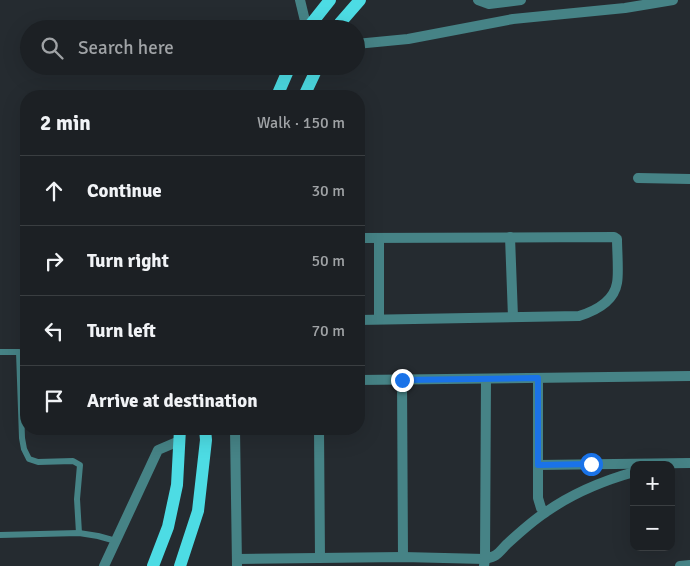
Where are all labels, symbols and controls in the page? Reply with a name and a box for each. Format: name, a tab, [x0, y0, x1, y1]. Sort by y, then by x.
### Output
search box	[20, 20, 365, 75]
icon: search	[38, 34, 66, 62]
text: Search here	[78, 36, 174, 60]
text: 2 min	[40, 110, 91, 136]
text: Walk · 150 m	[257, 113, 345, 133]
icon: ahead	[40, 177, 68, 205]
text: Continue	[87, 179, 162, 203]
text: 30 m	[311, 181, 345, 201]
icon: right	[40, 247, 68, 275]
text: Turn right	[87, 249, 169, 273]
text: 50 m	[311, 251, 345, 271]
icon: left	[40, 317, 68, 345]
text: Turn left	[87, 319, 156, 343]
text: 70 m	[311, 321, 345, 341]
route end	[391, 369, 414, 392]
icon: arrive	[40, 387, 68, 415]
text: Arrive at destination	[87, 389, 258, 413]
route start	[580, 453, 603, 476]
map controls	[630, 461, 675, 551]
button: +	[630, 461, 675, 506]
button: −	[630, 506, 675, 551]

